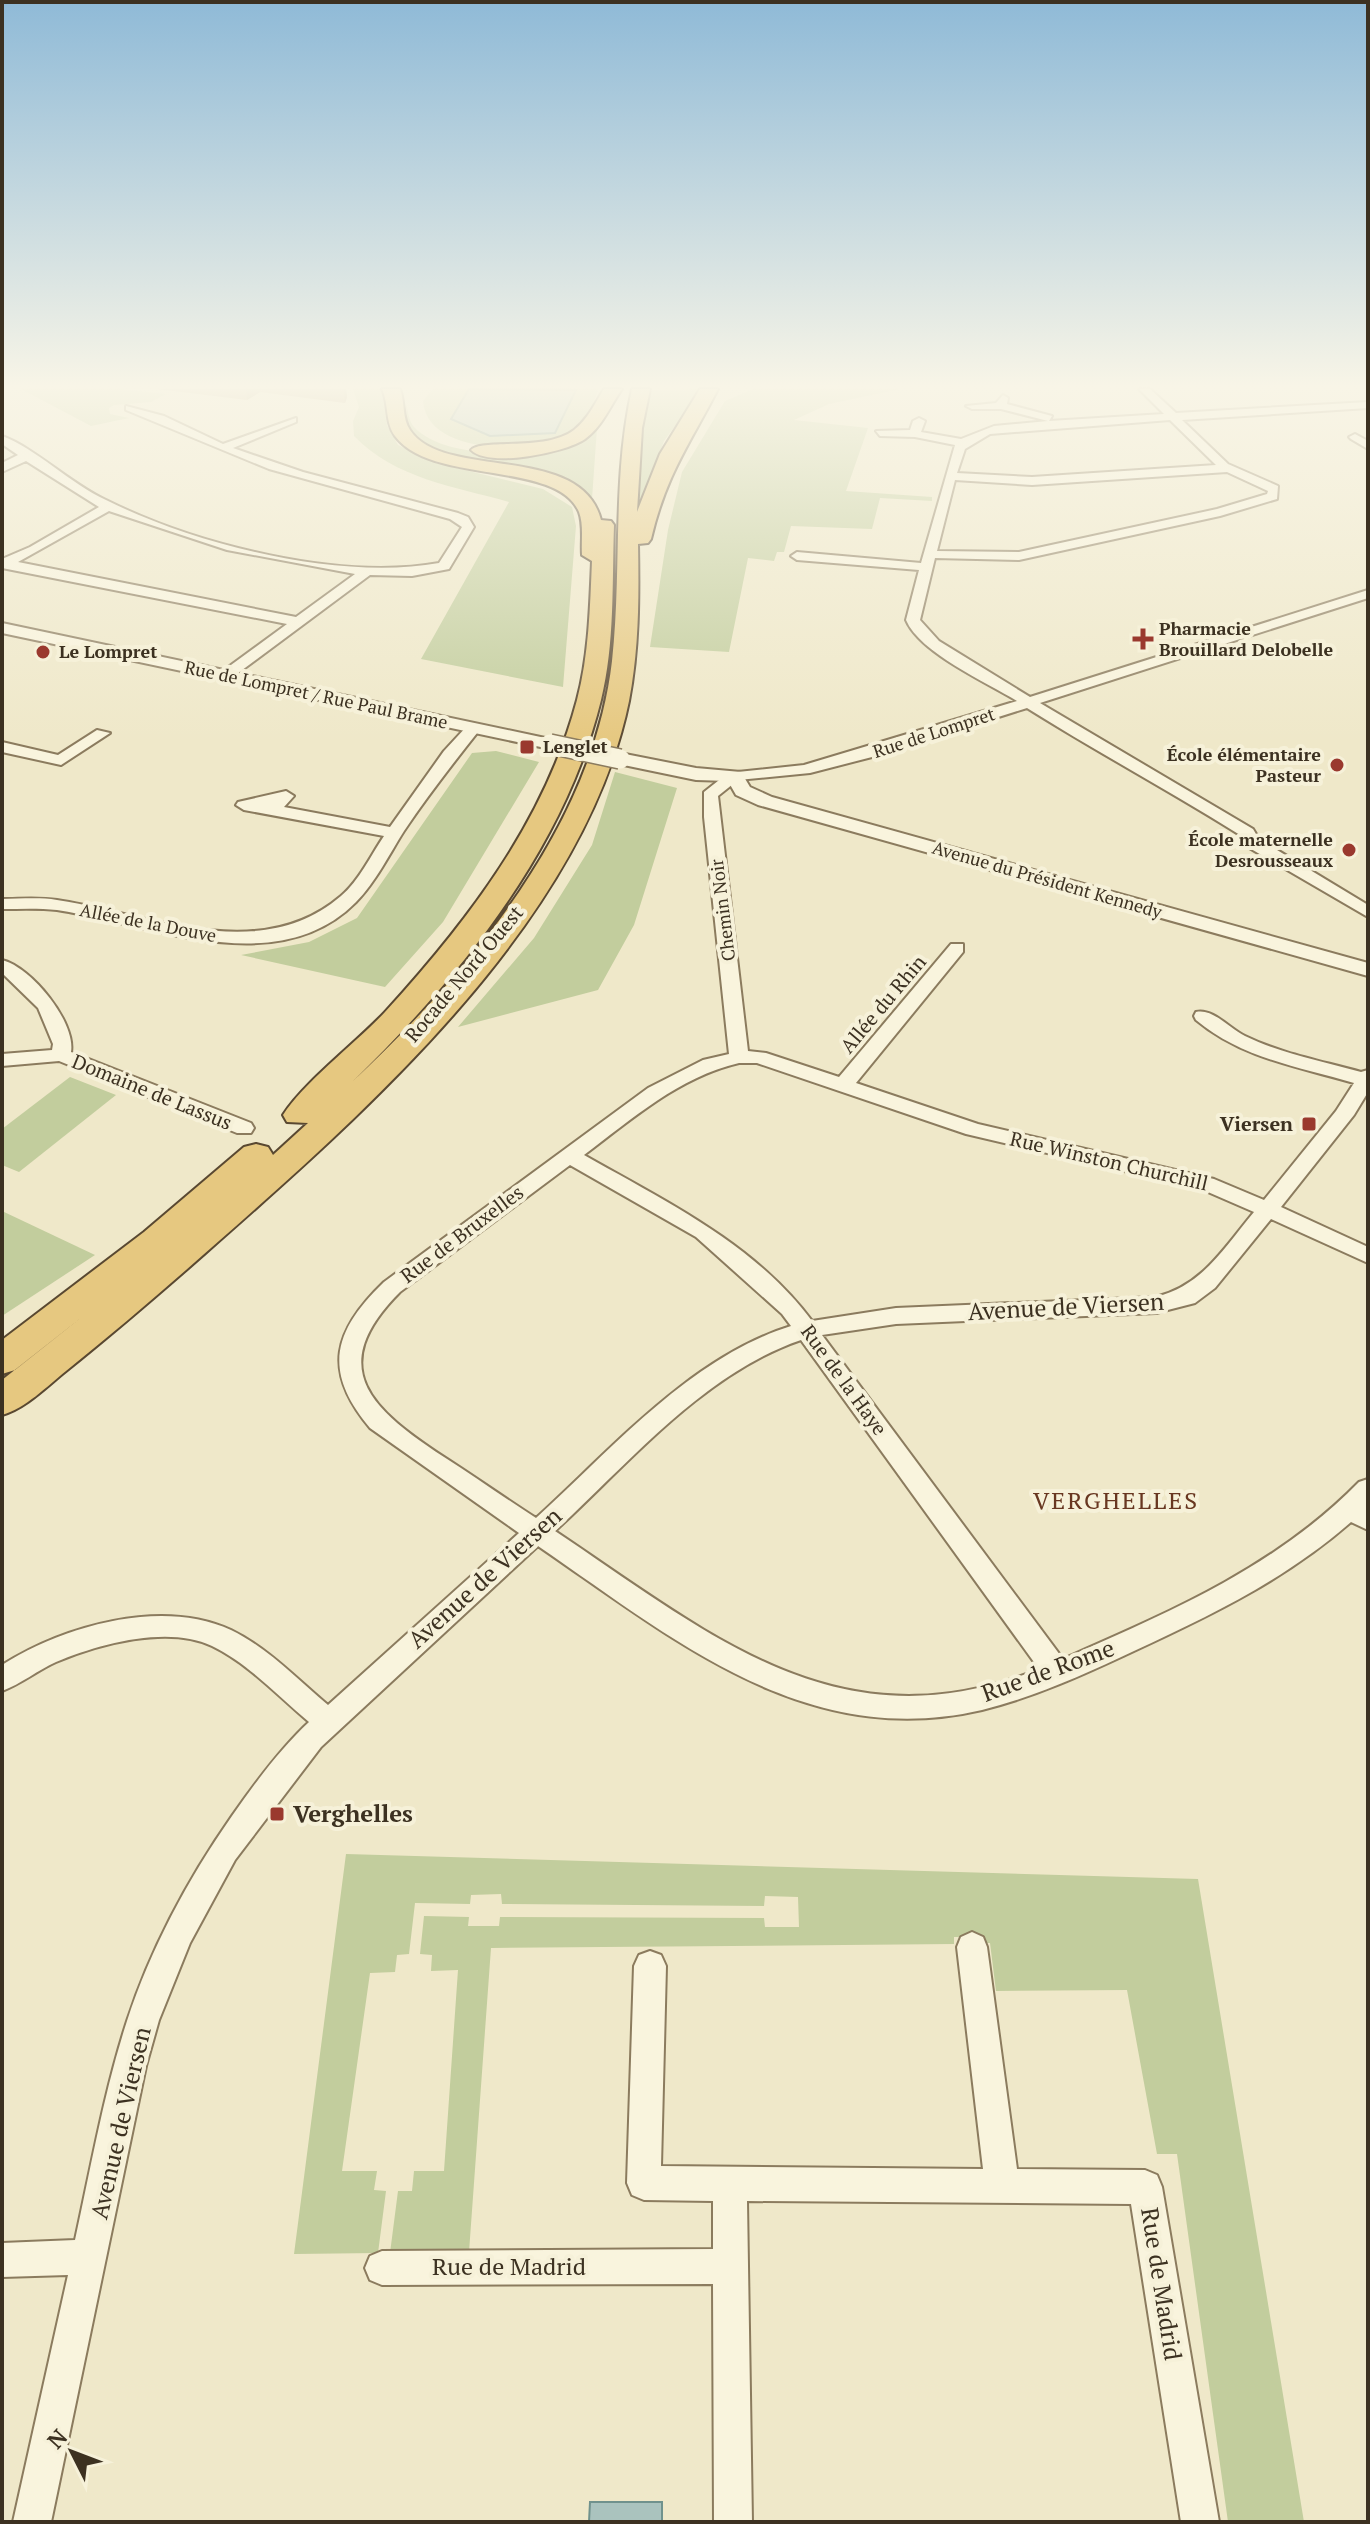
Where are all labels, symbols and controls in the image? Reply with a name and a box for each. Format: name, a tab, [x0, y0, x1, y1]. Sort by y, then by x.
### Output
place label: Pharmacie Brouillard Delobelle	[1159, 616, 1333, 661]
marker: Pharmacie Brouillard Delobelle	[1134, 630, 1152, 648]
place label: Le Lompret	[59, 639, 157, 663]
marker: Le Lompret	[34, 643, 52, 661]
street label: Rue de Lompret / Rue Paul Brame	[182, 654, 450, 734]
street label: Rue de Lompret	[870, 701, 998, 763]
place label: Lenglet	[543, 734, 608, 758]
marker: Lenglet	[518, 738, 536, 756]
place label: École élémentaire Pasteur	[1167, 742, 1321, 787]
marker: École élémentaire Pasteur	[1328, 756, 1346, 774]
place label: École maternelle Desrousseaux	[1188, 827, 1333, 872]
street label: Avenue du Président Kennedy	[930, 835, 1166, 924]
marker: École maternelle Desrousseaux	[1340, 841, 1358, 859]
street label: Chemin Noir	[704, 858, 740, 963]
street label: Allée de la Douve	[78, 897, 219, 947]
street label: Rocade Nord Ouest	[398, 899, 529, 1048]
street label: Allée du Rhin	[834, 949, 932, 1059]
street label: Domaine de Lassus	[68, 1047, 236, 1136]
place label: Viersen	[1220, 1110, 1293, 1137]
marker: Viersen	[1300, 1115, 1318, 1133]
street label: Rue Winston Churchill	[1007, 1125, 1211, 1196]
street label: Rue de Bruxelles	[395, 1178, 529, 1289]
street label: Avenue de Viersen	[967, 1285, 1165, 1327]
street label: Rue de la Haye	[795, 1319, 894, 1440]
district label: VERGHELLES	[1033, 1484, 1199, 1516]
street label: Avenue de Viersen	[401, 1500, 568, 1655]
street label: Rue de Rome	[977, 1631, 1118, 1709]
place label: Verghelles	[293, 1797, 413, 1829]
marker: Verghelles	[268, 1805, 286, 1823]
street label: Avenue de Viersen	[82, 2023, 158, 2222]
street label: Rue de Madrid	[1134, 2205, 1190, 2362]
street label: Rue de Madrid	[432, 2250, 586, 2282]
north arrow	[32, 2412, 112, 2492]
text: N	[40, 2422, 73, 2454]

